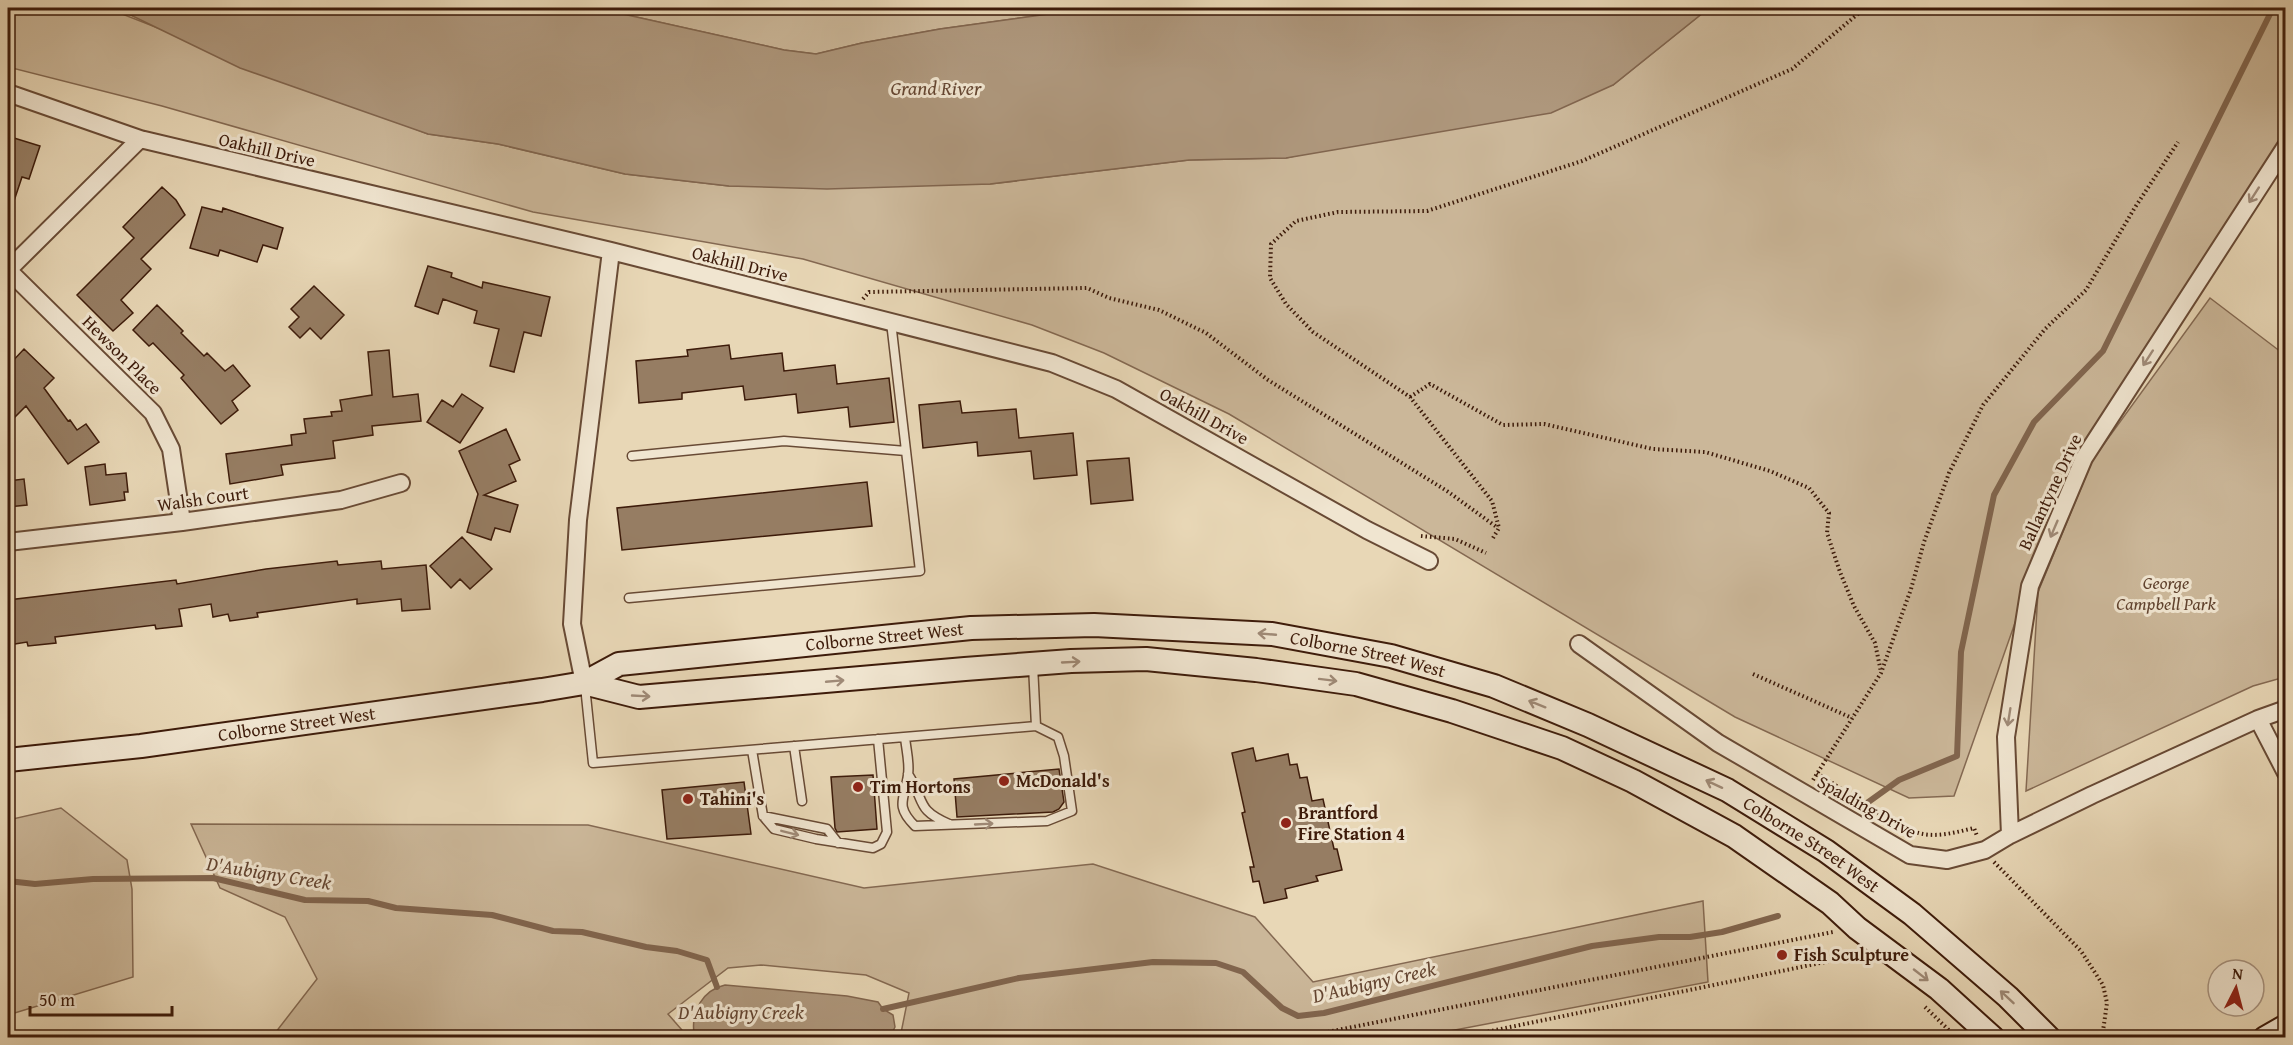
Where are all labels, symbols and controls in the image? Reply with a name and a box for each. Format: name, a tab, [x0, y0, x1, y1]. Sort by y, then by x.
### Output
water label: Grand River	[891, 73, 982, 102]
street label: Oakhill Drive	[216, 125, 318, 174]
one-way arrow	[2247, 186, 2259, 203]
street label: Oakhill Drive	[689, 239, 791, 288]
street label: Hewson Place	[76, 309, 168, 401]
one-way arrow	[2141, 350, 2154, 367]
street label: Oakhill Drive	[1155, 380, 1254, 451]
street label: Ballantyne Drive	[2011, 429, 2088, 554]
street label: Walsh Court	[156, 479, 251, 518]
one-way arrow	[2048, 519, 2059, 537]
park label: George Campbell Park	[2116, 569, 2216, 617]
street label: Colborne Street West	[804, 615, 965, 658]
street label: Colborne Street West	[1288, 624, 1449, 684]
one-way arrow	[1258, 629, 1278, 640]
one-way arrow	[1061, 656, 1081, 667]
one-way arrow	[825, 675, 845, 686]
one-way arrow	[1318, 675, 1337, 686]
one-way arrow	[631, 690, 650, 701]
one-way arrow	[1528, 698, 1546, 709]
street label: Colborne Street West	[216, 699, 378, 748]
one-way arrow	[2003, 707, 2014, 726]
place label: McDonald's	[1016, 767, 1110, 794]
street label: Spalding Drive	[1813, 768, 1922, 845]
place label: Tim Hortons	[870, 773, 971, 800]
marker: McDonald's	[997, 774, 1011, 788]
one-way arrow	[1706, 777, 1724, 789]
marker: Tim Hortons	[851, 780, 865, 794]
place label: Tahini's	[700, 785, 765, 812]
street label: Colborne Street West	[1738, 789, 1886, 899]
marker: Tahini's	[681, 792, 695, 806]
place label: Brantford Fire Station 4	[1298, 799, 1405, 847]
marker: Brantford Fire Station 4	[1279, 816, 1293, 830]
one-way arrow	[973, 818, 993, 829]
one-way arrow	[780, 827, 799, 839]
water label: D'Aubigny Creek	[204, 848, 334, 897]
place label: Fish Sculpture	[1794, 941, 1909, 968]
marker: Fish Sculpture	[1775, 948, 1789, 962]
water label: D'Aubigny Creek	[1308, 953, 1439, 1010]
north arrow	[2206, 958, 2266, 1018]
text: N	[2231, 961, 2244, 986]
one-way arrow	[1913, 968, 1929, 981]
scale bar	[30, 979, 172, 1017]
text: 50 m	[39, 986, 75, 1013]
one-way arrow	[2000, 990, 2015, 1004]
water label: D'Aubigny Creek	[677, 997, 805, 1026]

